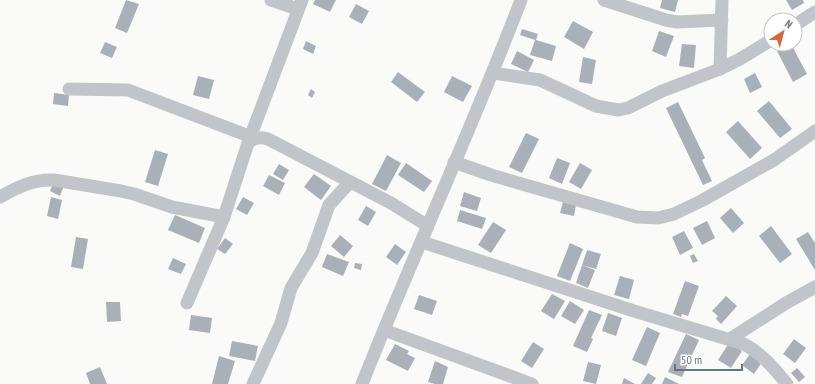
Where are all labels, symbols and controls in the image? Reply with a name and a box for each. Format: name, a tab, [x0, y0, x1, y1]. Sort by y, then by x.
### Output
north arrow	[763, 12, 803, 52]
text: N	[782, 16, 795, 31]
scale bar	[675, 346, 742, 372]
text: 50 m	[681, 352, 702, 367]

